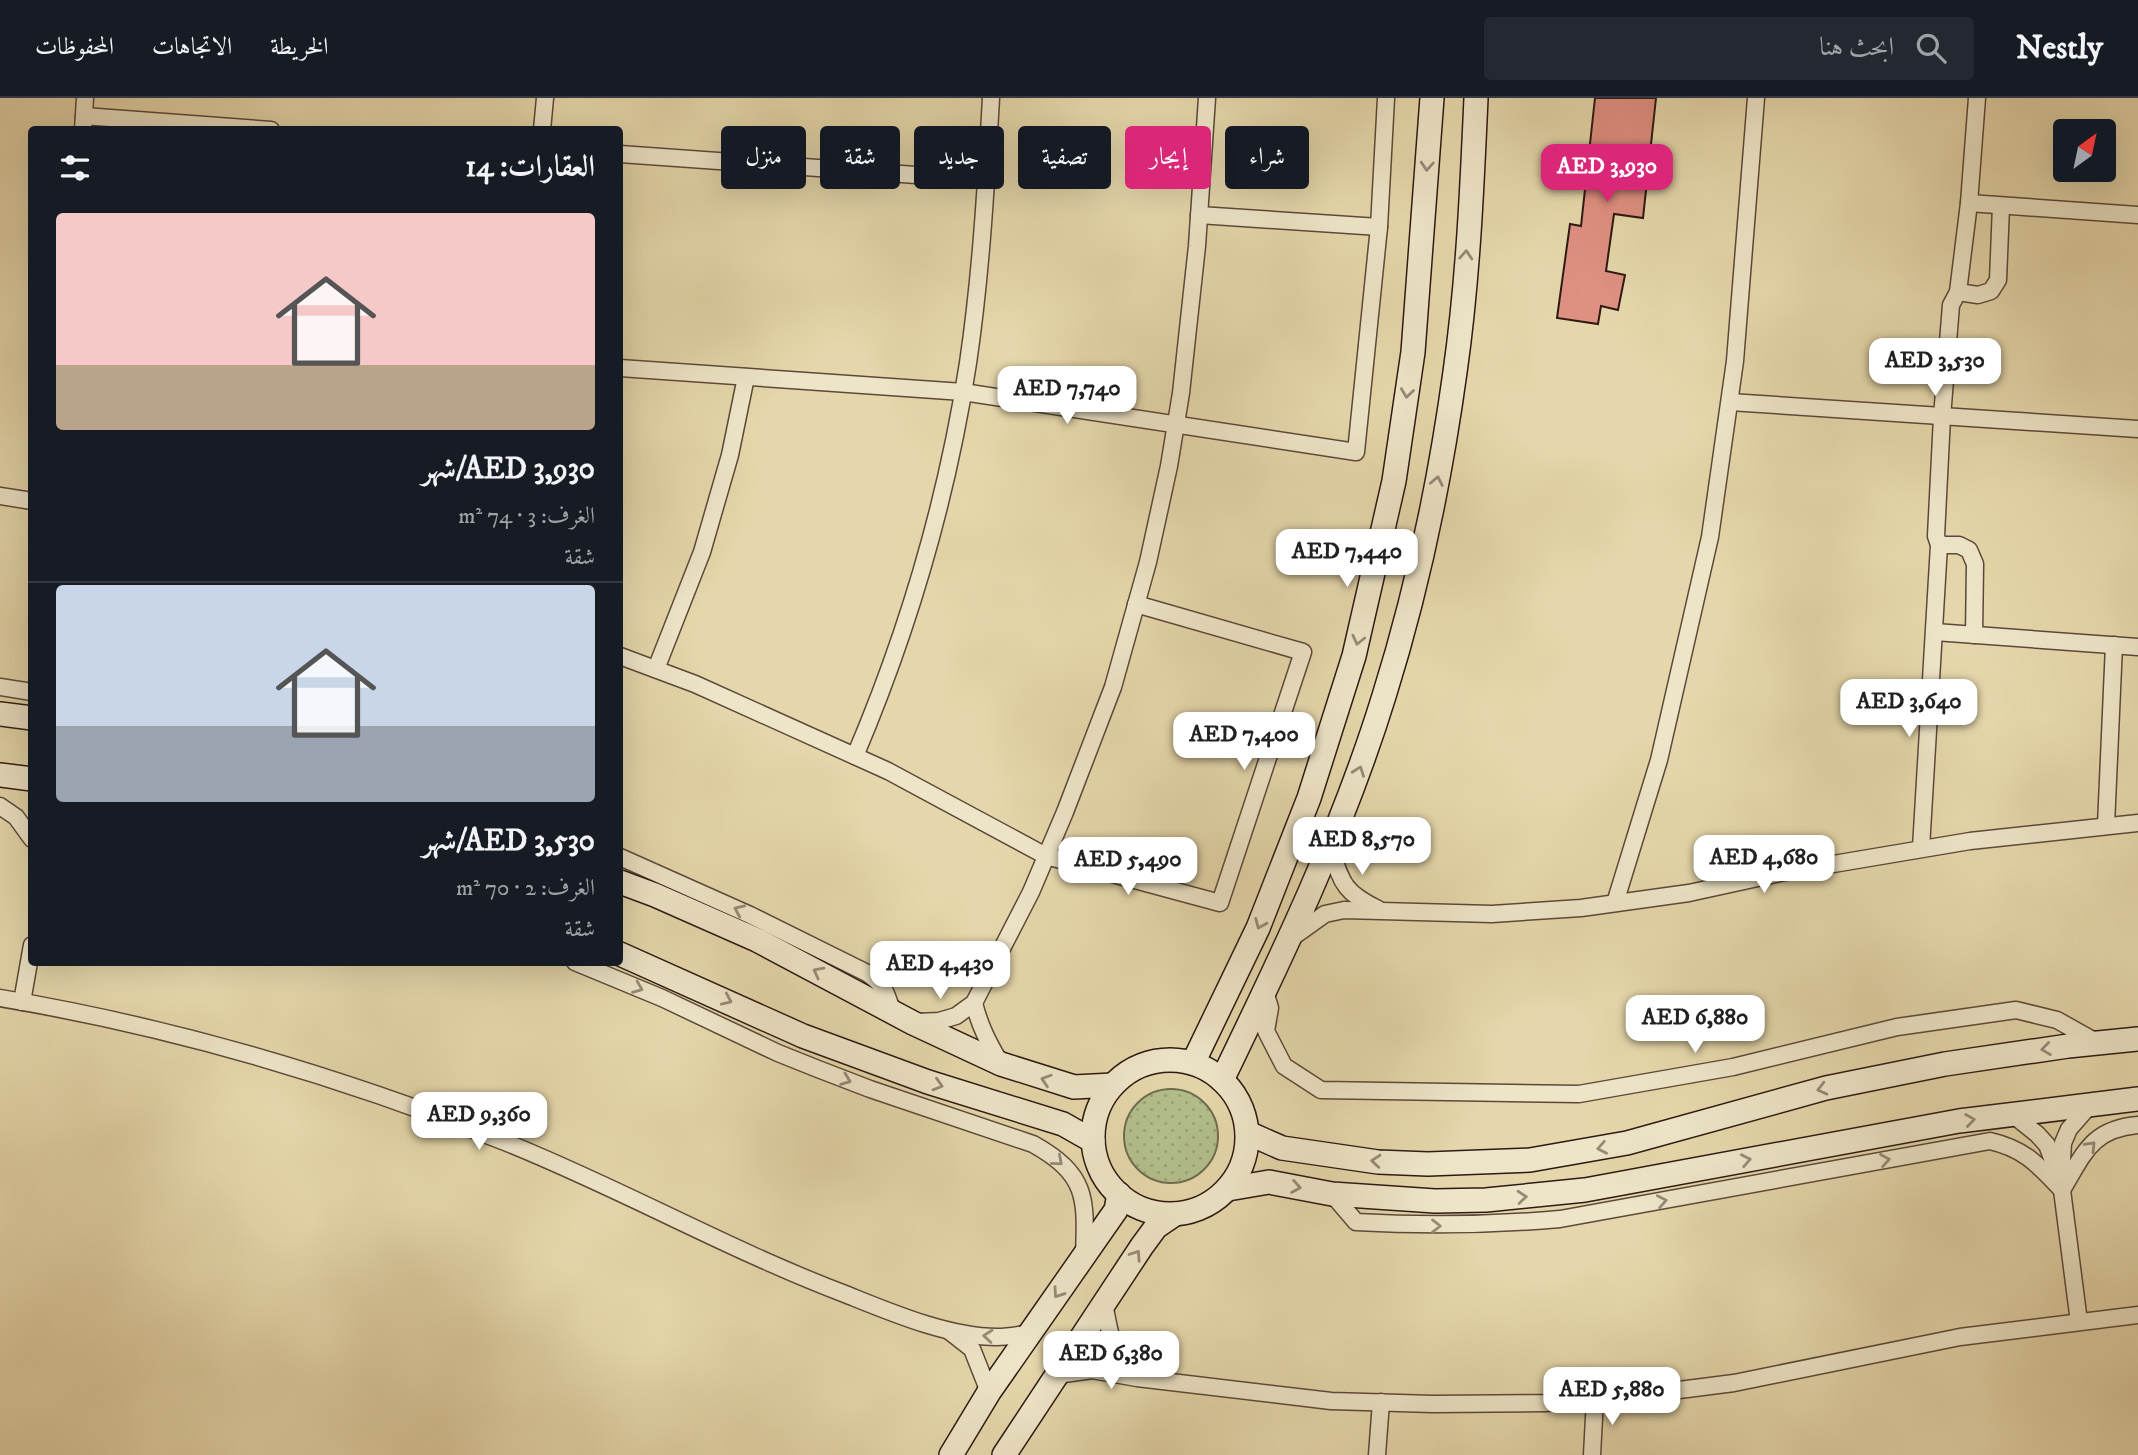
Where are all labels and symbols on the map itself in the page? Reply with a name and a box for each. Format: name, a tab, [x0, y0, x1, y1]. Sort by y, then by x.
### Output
north arrow	[2053, 119, 2116, 182]
pin: AED 3,930	[1527, 144, 1687, 204]
one-way arrow	[1420, 161, 1435, 172]
one-way arrow	[1458, 249, 1473, 260]
pin: AED 3,530	[1855, 338, 2015, 398]
pin: AED 7,740	[987, 366, 1147, 426]
one-way arrow	[1400, 387, 1415, 398]
one-way arrow	[1428, 475, 1443, 487]
pin: AED 7,440	[1267, 530, 1427, 589]
one-way arrow	[1352, 634, 1366, 646]
pin: AED 3,640	[1829, 680, 1989, 739]
pin: AED 7,400	[1164, 712, 1324, 772]
one-way arrow	[1351, 765, 1365, 778]
pin: AED 8,570	[1282, 818, 1442, 877]
pin: AED 4,680	[1684, 836, 1844, 895]
pin: AED 5,490	[1048, 838, 1208, 897]
one-way arrow	[733, 904, 746, 918]
one-way arrow	[1254, 917, 1268, 929]
pin: AED 4,430	[860, 942, 1020, 1001]
one-way arrow	[813, 967, 825, 980]
one-way arrow	[632, 980, 644, 994]
one-way arrow	[720, 992, 732, 1006]
pin: AED 6,880	[1615, 996, 1775, 1055]
one-way arrow	[2040, 1041, 2052, 1056]
one-way arrow	[840, 1072, 852, 1086]
one-way arrow	[1040, 1074, 1052, 1088]
one-way arrow	[932, 1077, 944, 1092]
one-way arrow	[1816, 1081, 1828, 1095]
pin: AED 9,360	[399, 1093, 559, 1152]
one-way arrow	[1964, 1113, 1976, 1128]
one-way arrow	[1596, 1140, 1608, 1155]
one-way arrow	[2083, 1141, 2096, 1154]
one-way arrow	[1050, 1153, 1063, 1165]
one-way arrow	[1740, 1153, 1752, 1168]
one-way arrow	[1880, 1153, 1891, 1168]
one-way arrow	[1370, 1154, 1381, 1169]
one-way arrow	[1290, 1179, 1302, 1194]
one-way arrow	[1517, 1190, 1528, 1205]
one-way arrow	[1656, 1194, 1668, 1209]
one-way arrow	[1431, 1218, 1442, 1234]
one-way arrow	[1128, 1250, 1141, 1263]
one-way arrow	[1054, 1285, 1066, 1298]
one-way arrow	[982, 1329, 993, 1344]
pin: AED 6,380	[1031, 1332, 1191, 1391]
pin: AED 5,880	[1532, 1368, 1692, 1427]

